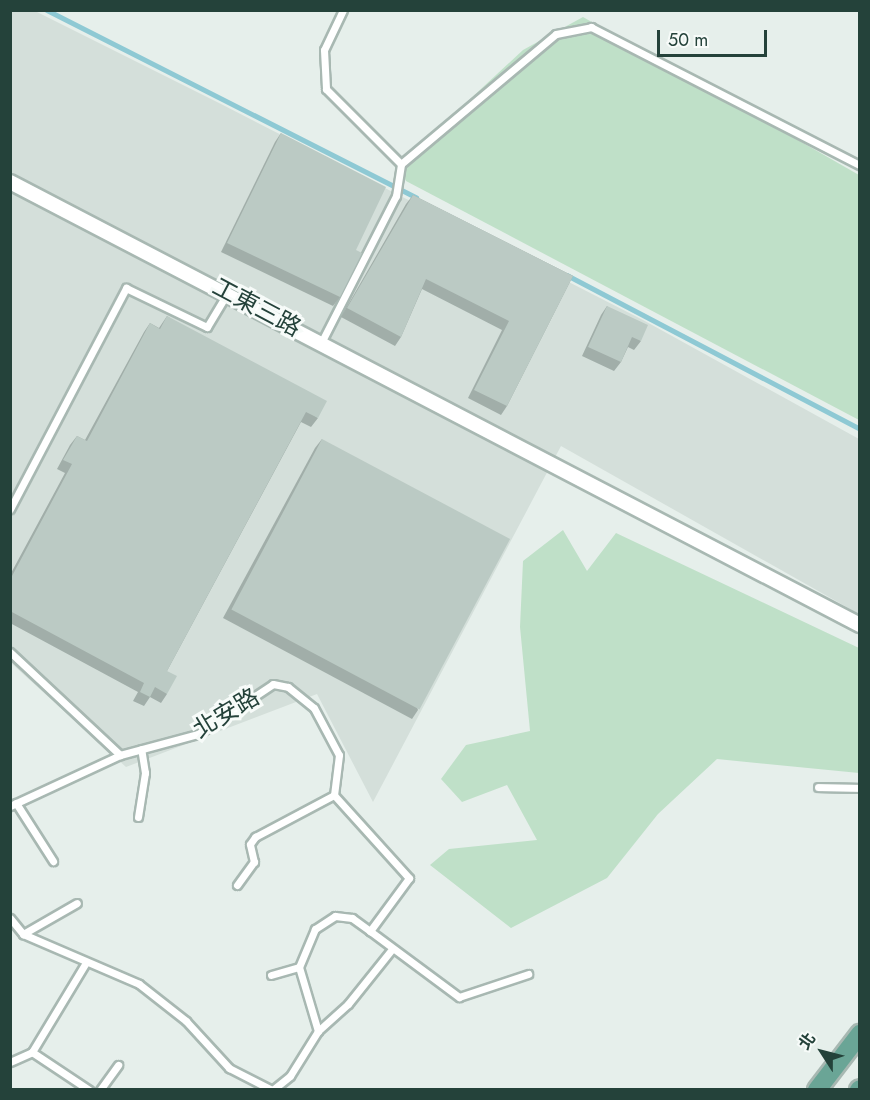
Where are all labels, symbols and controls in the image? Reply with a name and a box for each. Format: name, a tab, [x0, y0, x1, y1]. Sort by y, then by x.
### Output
scale bar	[660, 18, 770, 56]
text: 50 m	[668, 27, 708, 53]
street label: 工東三路	[208, 272, 306, 342]
street label: 北安路	[188, 682, 264, 744]
north arrow	[792, 1022, 852, 1082]
text: 北	[793, 1028, 821, 1054]

